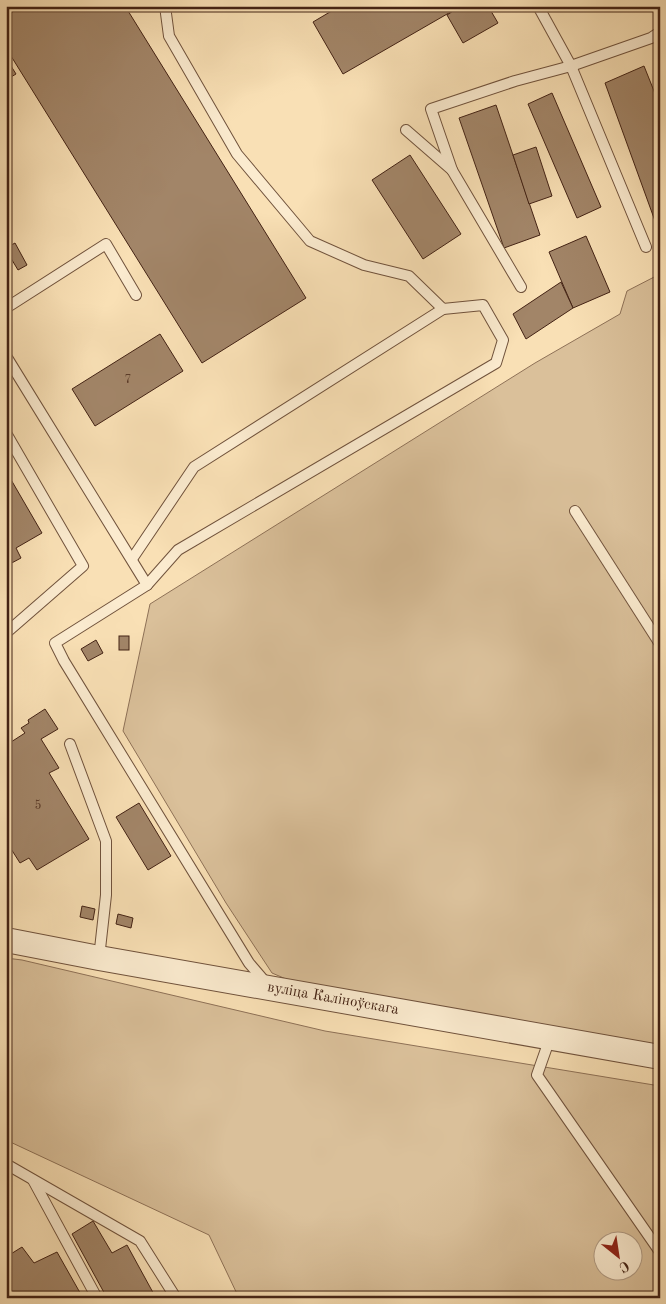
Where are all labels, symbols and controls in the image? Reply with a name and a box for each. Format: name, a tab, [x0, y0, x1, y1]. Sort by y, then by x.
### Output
house number: 7	[125, 374, 131, 386]
house number: 5	[35, 799, 42, 812]
street label: вуліца Каліноўскага	[266, 980, 400, 1018]
north arrow	[594, 1232, 644, 1282]
text: С	[616, 1258, 632, 1275]

